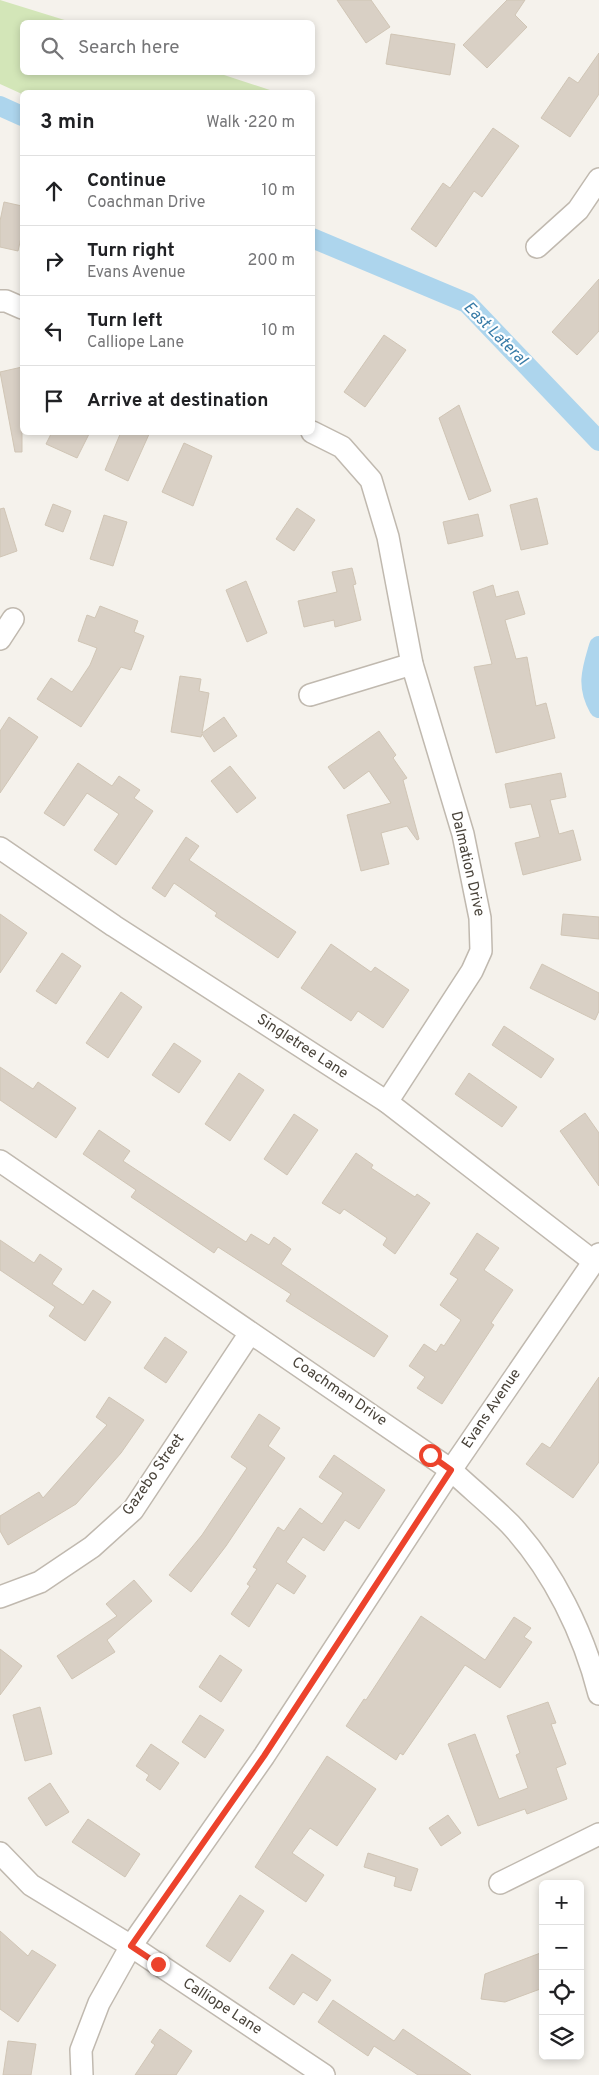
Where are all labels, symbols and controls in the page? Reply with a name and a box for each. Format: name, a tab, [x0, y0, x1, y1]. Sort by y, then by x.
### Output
search box	[20, 20, 315, 75]
icon: search	[38, 34, 66, 62]
text: Search here	[78, 36, 180, 60]
text: 3 min	[40, 109, 95, 136]
text: Walk · 220 m	[206, 113, 295, 133]
text: Continue	[87, 169, 166, 193]
icon: ahead	[40, 177, 68, 205]
text: 10 m	[261, 181, 295, 201]
text: Coachman Drive	[87, 193, 205, 213]
text: Turn right	[87, 239, 175, 263]
icon: right	[40, 247, 68, 275]
text: 200 m	[247, 251, 295, 271]
text: Evans Avenue	[87, 263, 185, 283]
water label: East Lateral	[459, 298, 532, 371]
text: Turn left	[87, 309, 163, 333]
icon: left	[40, 317, 68, 345]
text: 10 m	[261, 321, 295, 341]
text: Calliope Lane	[87, 333, 184, 353]
icon: arrive	[40, 387, 68, 415]
text: Arrive at destination	[87, 389, 268, 413]
street label: Dalmation Drive	[446, 810, 488, 918]
street label: Singletree Lane	[253, 1010, 351, 1084]
street label: Coachman Drive	[288, 1353, 390, 1431]
street label: Evans Avenue	[458, 1365, 526, 1453]
street label: Gazebo Street	[119, 1430, 189, 1520]
route start	[419, 1444, 442, 1467]
map controls	[539, 1880, 584, 2060]
button: +	[539, 1880, 584, 1925]
button: −	[539, 1925, 584, 1970]
route end	[147, 1953, 170, 1976]
button: locate	[539, 1970, 584, 2015]
street label: Calliope Lane	[179, 1974, 265, 2040]
button: layers	[539, 2015, 584, 2060]

